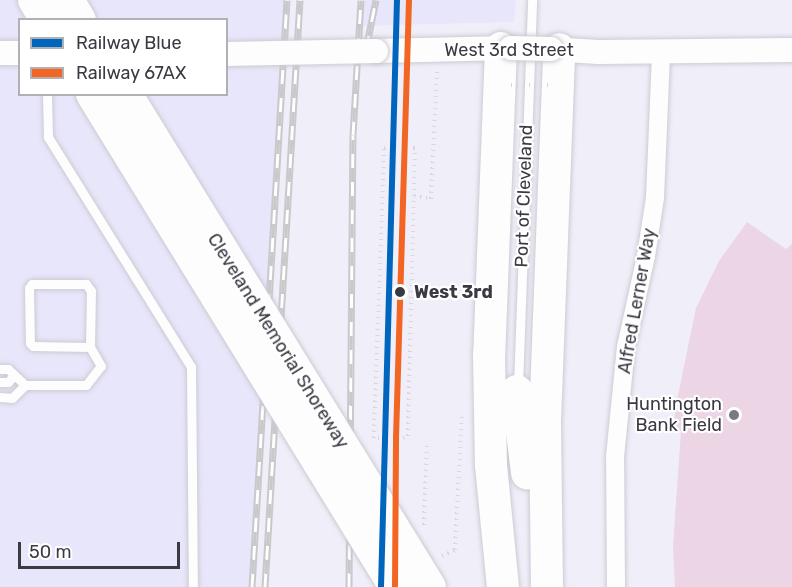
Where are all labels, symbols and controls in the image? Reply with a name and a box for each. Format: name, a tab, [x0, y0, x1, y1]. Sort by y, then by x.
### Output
legend	[18, 18, 228, 96]
text: Railway Blue	[76, 32, 182, 54]
street label: West 3rd Street	[444, 39, 574, 61]
text: Railway 67AX	[76, 62, 186, 84]
street label: Port of Cleveland	[511, 124, 537, 268]
street label: Alfred Lerner Way	[614, 226, 660, 376]
street label: Cleveland Memorial Shoreway	[203, 229, 353, 453]
place label: West 3rd	[414, 281, 493, 303]
marker: West 3rd	[391, 283, 409, 301]
place label: Huntington Bank Field	[626, 394, 722, 436]
marker: Huntington Bank Field	[727, 408, 741, 422]
scale bar	[21, 530, 183, 568]
text: 50 m	[29, 541, 72, 563]

